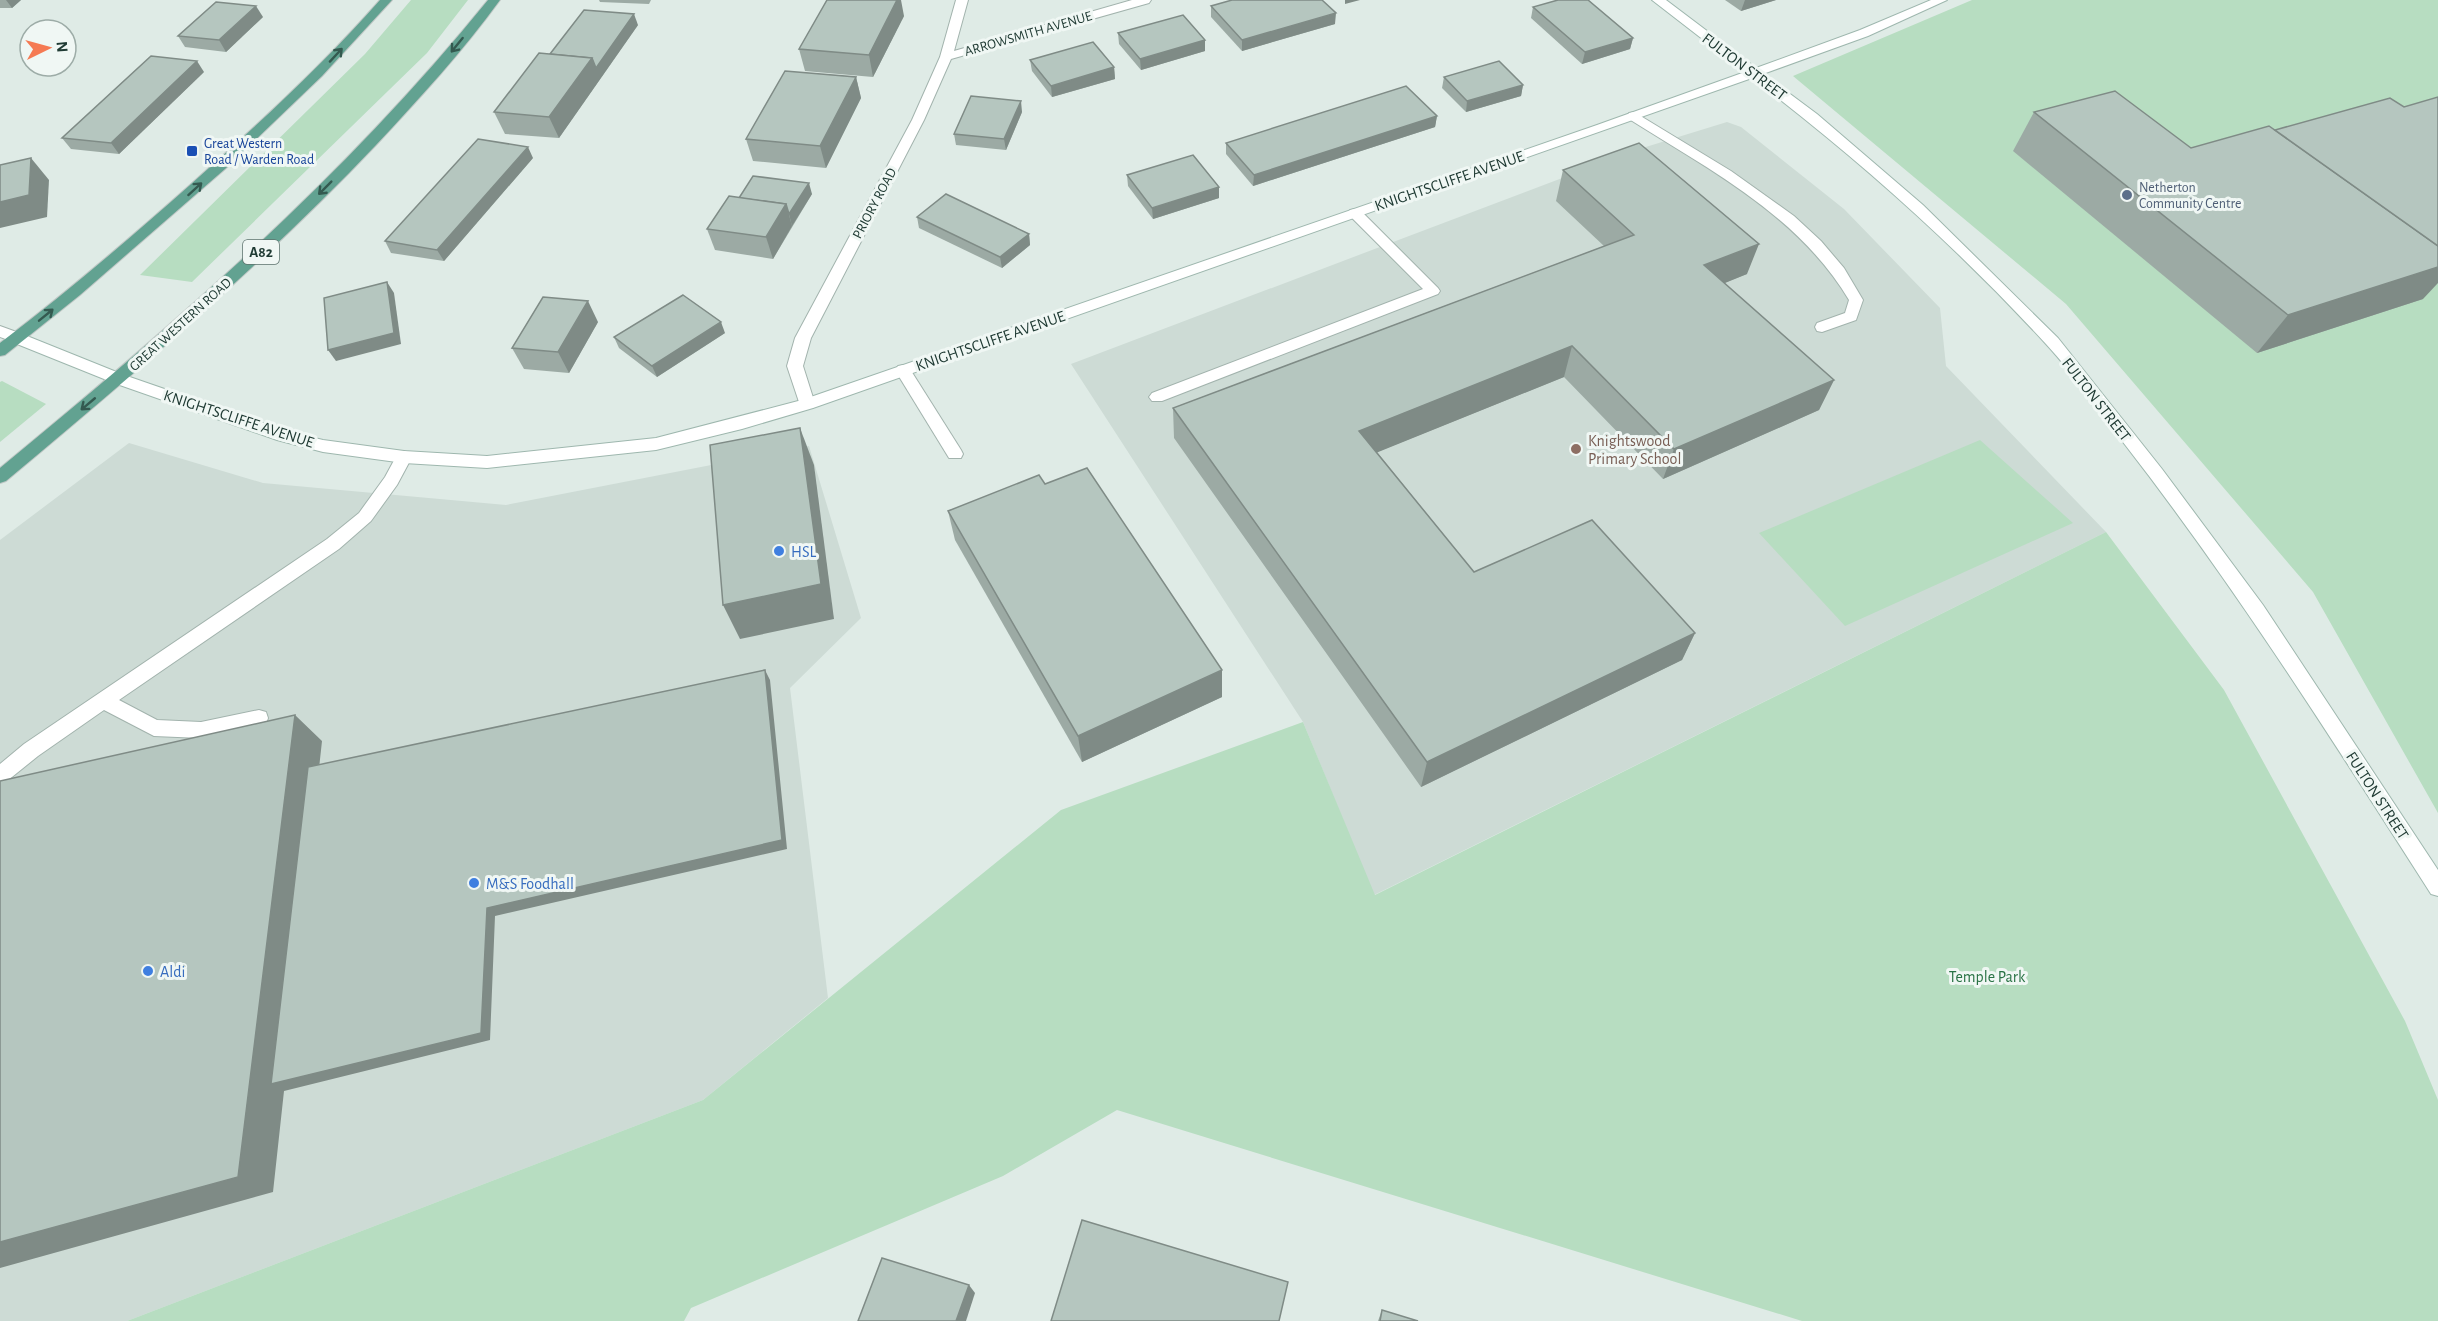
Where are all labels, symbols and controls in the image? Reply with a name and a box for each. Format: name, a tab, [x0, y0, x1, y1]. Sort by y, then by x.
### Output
street label: ARROWSMITH AVENUE	[963, 9, 1094, 59]
north arrow	[18, 18, 78, 78]
street label: FULTON STREET	[1699, 30, 1790, 104]
one-way arrow	[451, 37, 464, 53]
text: N	[53, 41, 70, 53]
one-way arrow	[329, 47, 343, 62]
place label: Great Western Road / Warden Road	[204, 137, 314, 167]
marker: Great Western Road / Warden Road	[185, 144, 199, 158]
street label: KNIGHTSCLIFFE AVENUE	[1373, 148, 1526, 214]
street label: PRIORY ROAD	[850, 166, 899, 241]
one-way arrow	[318, 181, 332, 196]
place label: Netherton Community Centre	[2139, 181, 2241, 211]
one-way arrow	[187, 182, 202, 196]
marker: Netherton Community Centre	[2120, 188, 2134, 202]
road number: A82	[243, 240, 279, 264]
street label: GREAT WESTERN ROAD	[127, 275, 234, 374]
one-way arrow	[38, 308, 54, 321]
street label: KNIGHTSCLIFFE AVENUE	[914, 308, 1067, 374]
street label: FULTON STREET	[2059, 355, 2134, 444]
street label: KNIGHTSCLIFFE AVENUE	[162, 387, 316, 451]
one-way arrow	[80, 398, 96, 411]
place label: Knightswood Primary School	[1588, 433, 1681, 468]
marker: Knightswood Primary School	[1569, 442, 1583, 456]
marker: HSL	[772, 544, 786, 558]
place label: HSL	[791, 544, 816, 560]
street label: FULTON STREET	[2343, 749, 2411, 842]
marker: M&S Foodhall	[467, 876, 481, 890]
place label: M&S Foodhall	[486, 876, 574, 892]
marker: Aldi	[141, 964, 155, 978]
place label: Aldi	[160, 964, 185, 980]
park label: Temple Park	[1949, 969, 2026, 985]

